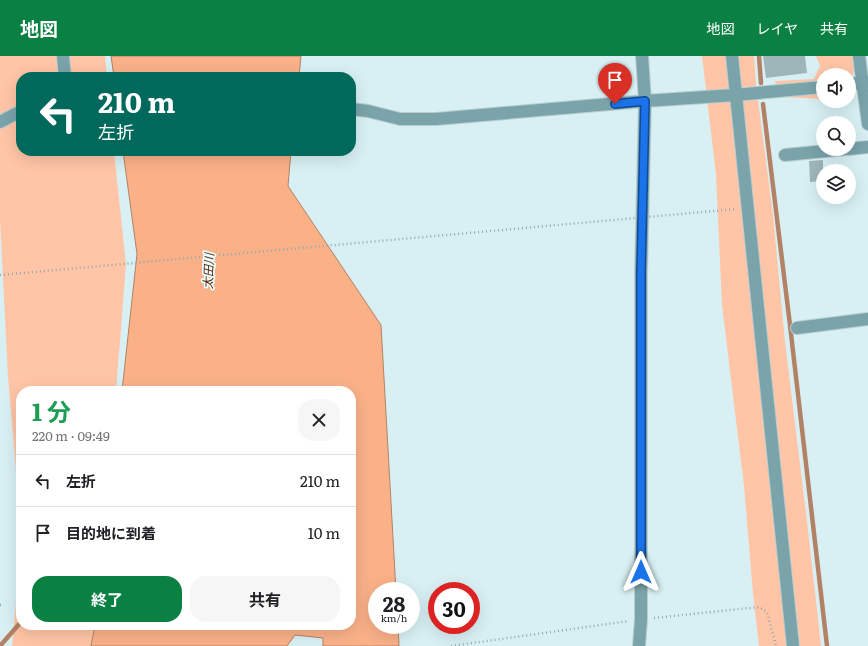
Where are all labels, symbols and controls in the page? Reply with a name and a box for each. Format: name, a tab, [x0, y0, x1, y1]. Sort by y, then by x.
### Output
text: 地図	[20, 14, 58, 42]
text: 地図	[706, 18, 734, 38]
text: レイヤ	[756, 18, 798, 38]
text: 共有	[820, 18, 848, 38]
pin	[598, 63, 632, 104]
map controls	[816, 68, 856, 204]
button: sound	[816, 68, 856, 108]
icon: arrive	[604, 69, 626, 91]
text: 210 m	[98, 80, 175, 122]
icon: left	[32, 88, 84, 140]
button: search	[816, 116, 856, 156]
text: 左折	[98, 118, 134, 145]
button: layers	[816, 164, 856, 204]
water label: 太田川	[198, 251, 218, 289]
text: 1 分	[32, 393, 71, 428]
button: close	[298, 399, 340, 441]
text: 220 m · 09:49	[32, 426, 110, 445]
text: 左折	[66, 469, 96, 492]
text: 210 m	[300, 469, 340, 492]
icon: left	[32, 470, 54, 492]
text: 目的地に到着	[66, 521, 156, 544]
text: 10 m	[308, 521, 340, 544]
icon: arrive	[32, 522, 54, 544]
position arrow	[620, 551, 662, 593]
button: 終了	[32, 576, 182, 622]
button: 共有	[190, 576, 340, 622]
speed limit sign: 30	[428, 582, 480, 634]
text: 28	[383, 588, 405, 618]
text: km/h	[381, 610, 407, 625]

